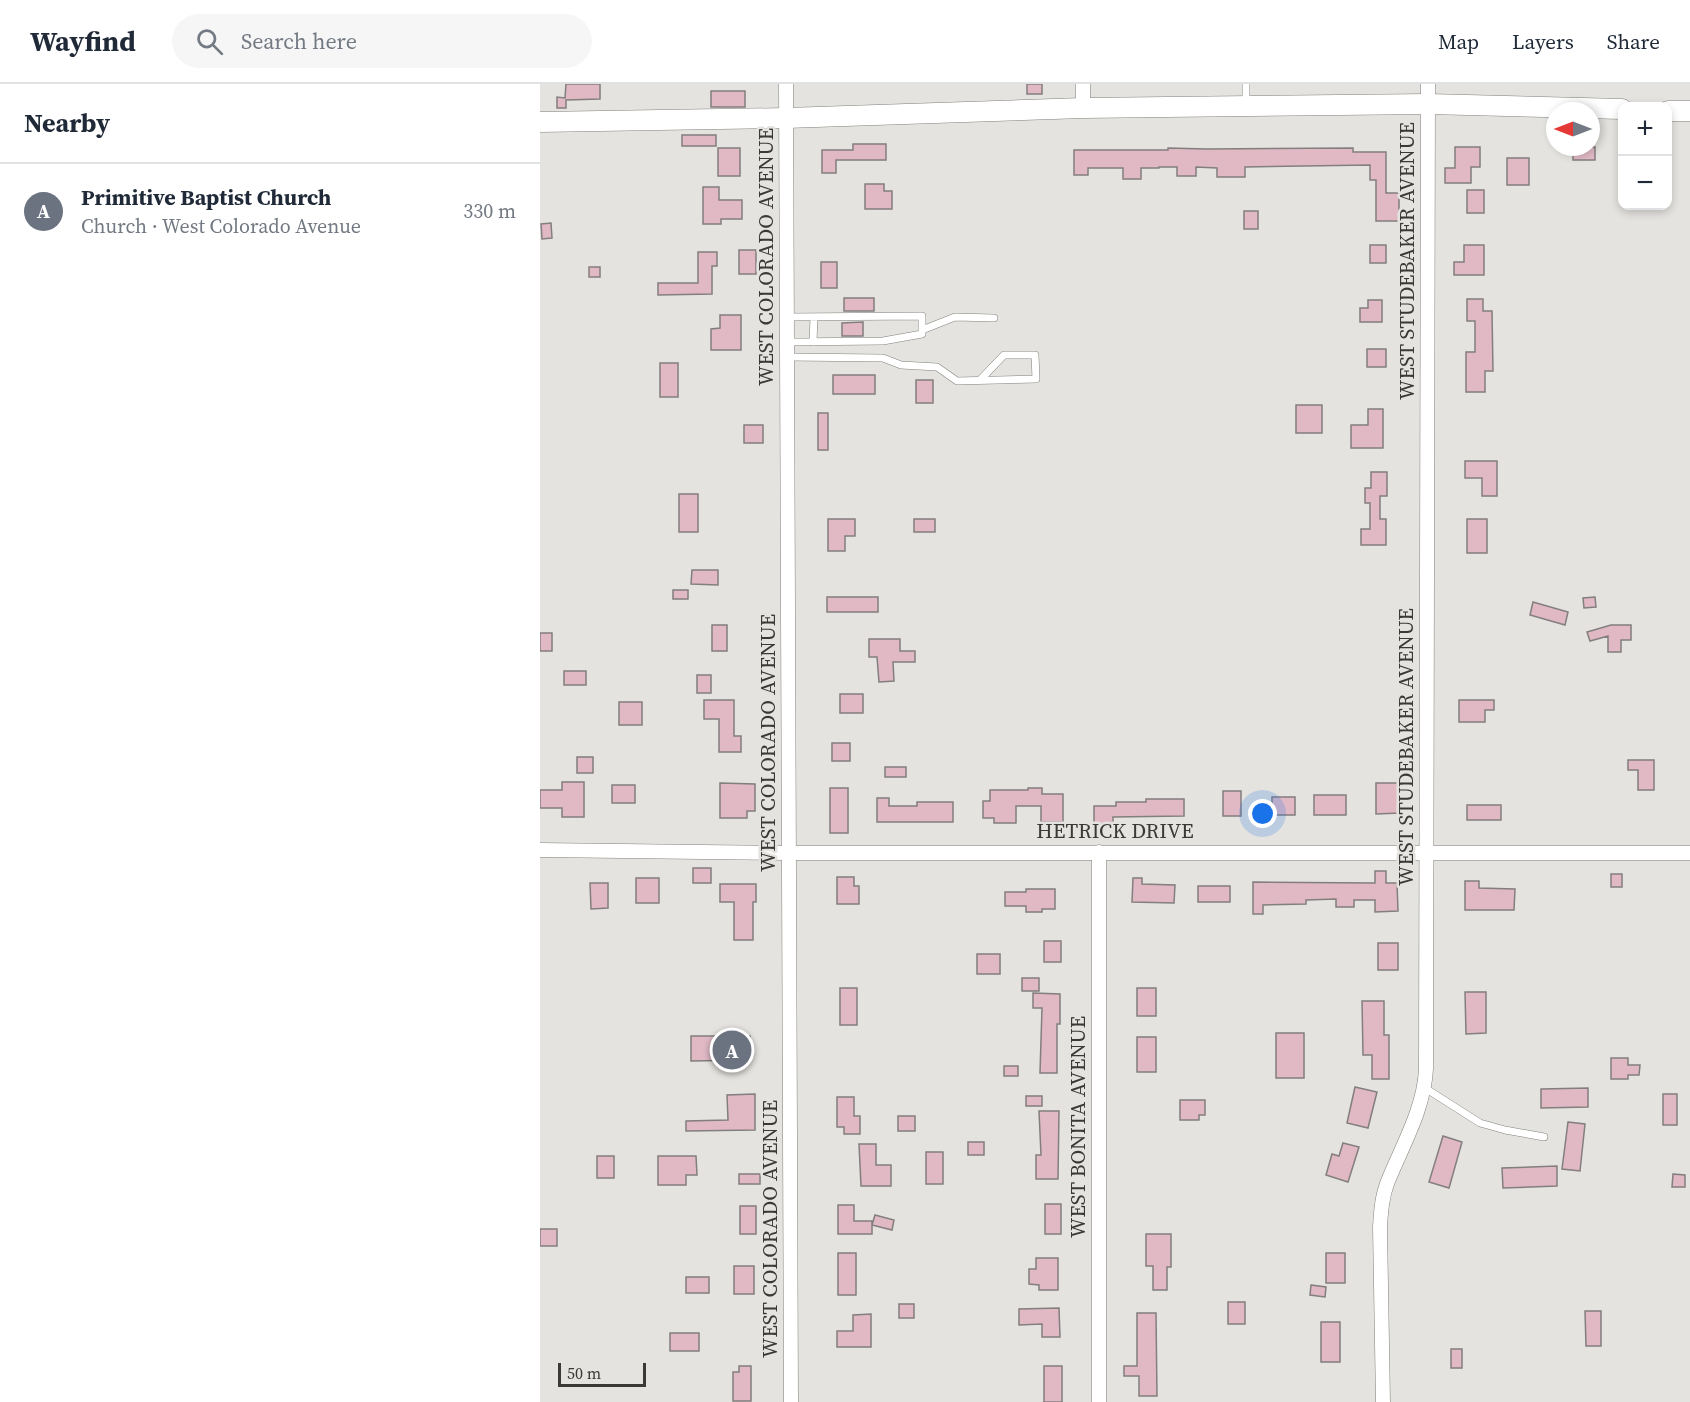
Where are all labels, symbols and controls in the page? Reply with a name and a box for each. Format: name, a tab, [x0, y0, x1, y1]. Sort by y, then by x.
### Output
search box	[172, 14, 592, 68]
text: Wayfind	[30, 22, 136, 60]
icon: search	[193, 25, 226, 58]
text: Search here	[241, 26, 357, 56]
text: Map	[1438, 27, 1479, 56]
text: Layers	[1512, 27, 1574, 56]
text: Share	[1607, 27, 1660, 56]
north arrow	[1546, 102, 1600, 156]
map controls	[1618, 102, 1672, 210]
button: +	[1618, 102, 1672, 156]
text: Nearby	[24, 105, 110, 141]
street label: WEST STUDEBAKER AVENUE	[1392, 122, 1421, 400]
street label: WEST COLORADO AVENUE	[751, 128, 780, 386]
button: −	[1618, 156, 1672, 210]
text: Primitive Baptist Church	[81, 182, 331, 212]
text: A	[37, 197, 50, 225]
text: 330 m	[463, 197, 516, 225]
text: Church · West Colorado Avenue	[81, 212, 361, 240]
street label: WEST STUDEBAKER AVENUE	[1391, 608, 1420, 886]
street label: WEST COLORADO AVENUE	[753, 614, 782, 872]
your location	[1248, 799, 1277, 828]
street label: HETRICK DRIVE	[1036, 816, 1194, 845]
street label: WEST BONITA AVENUE	[1063, 1016, 1092, 1238]
pin: A	[712, 1028, 752, 1072]
street label: WEST COLORADO AVENUE	[755, 1100, 784, 1358]
scale bar	[558, 1360, 646, 1388]
text: 50 m	[567, 1362, 601, 1384]

